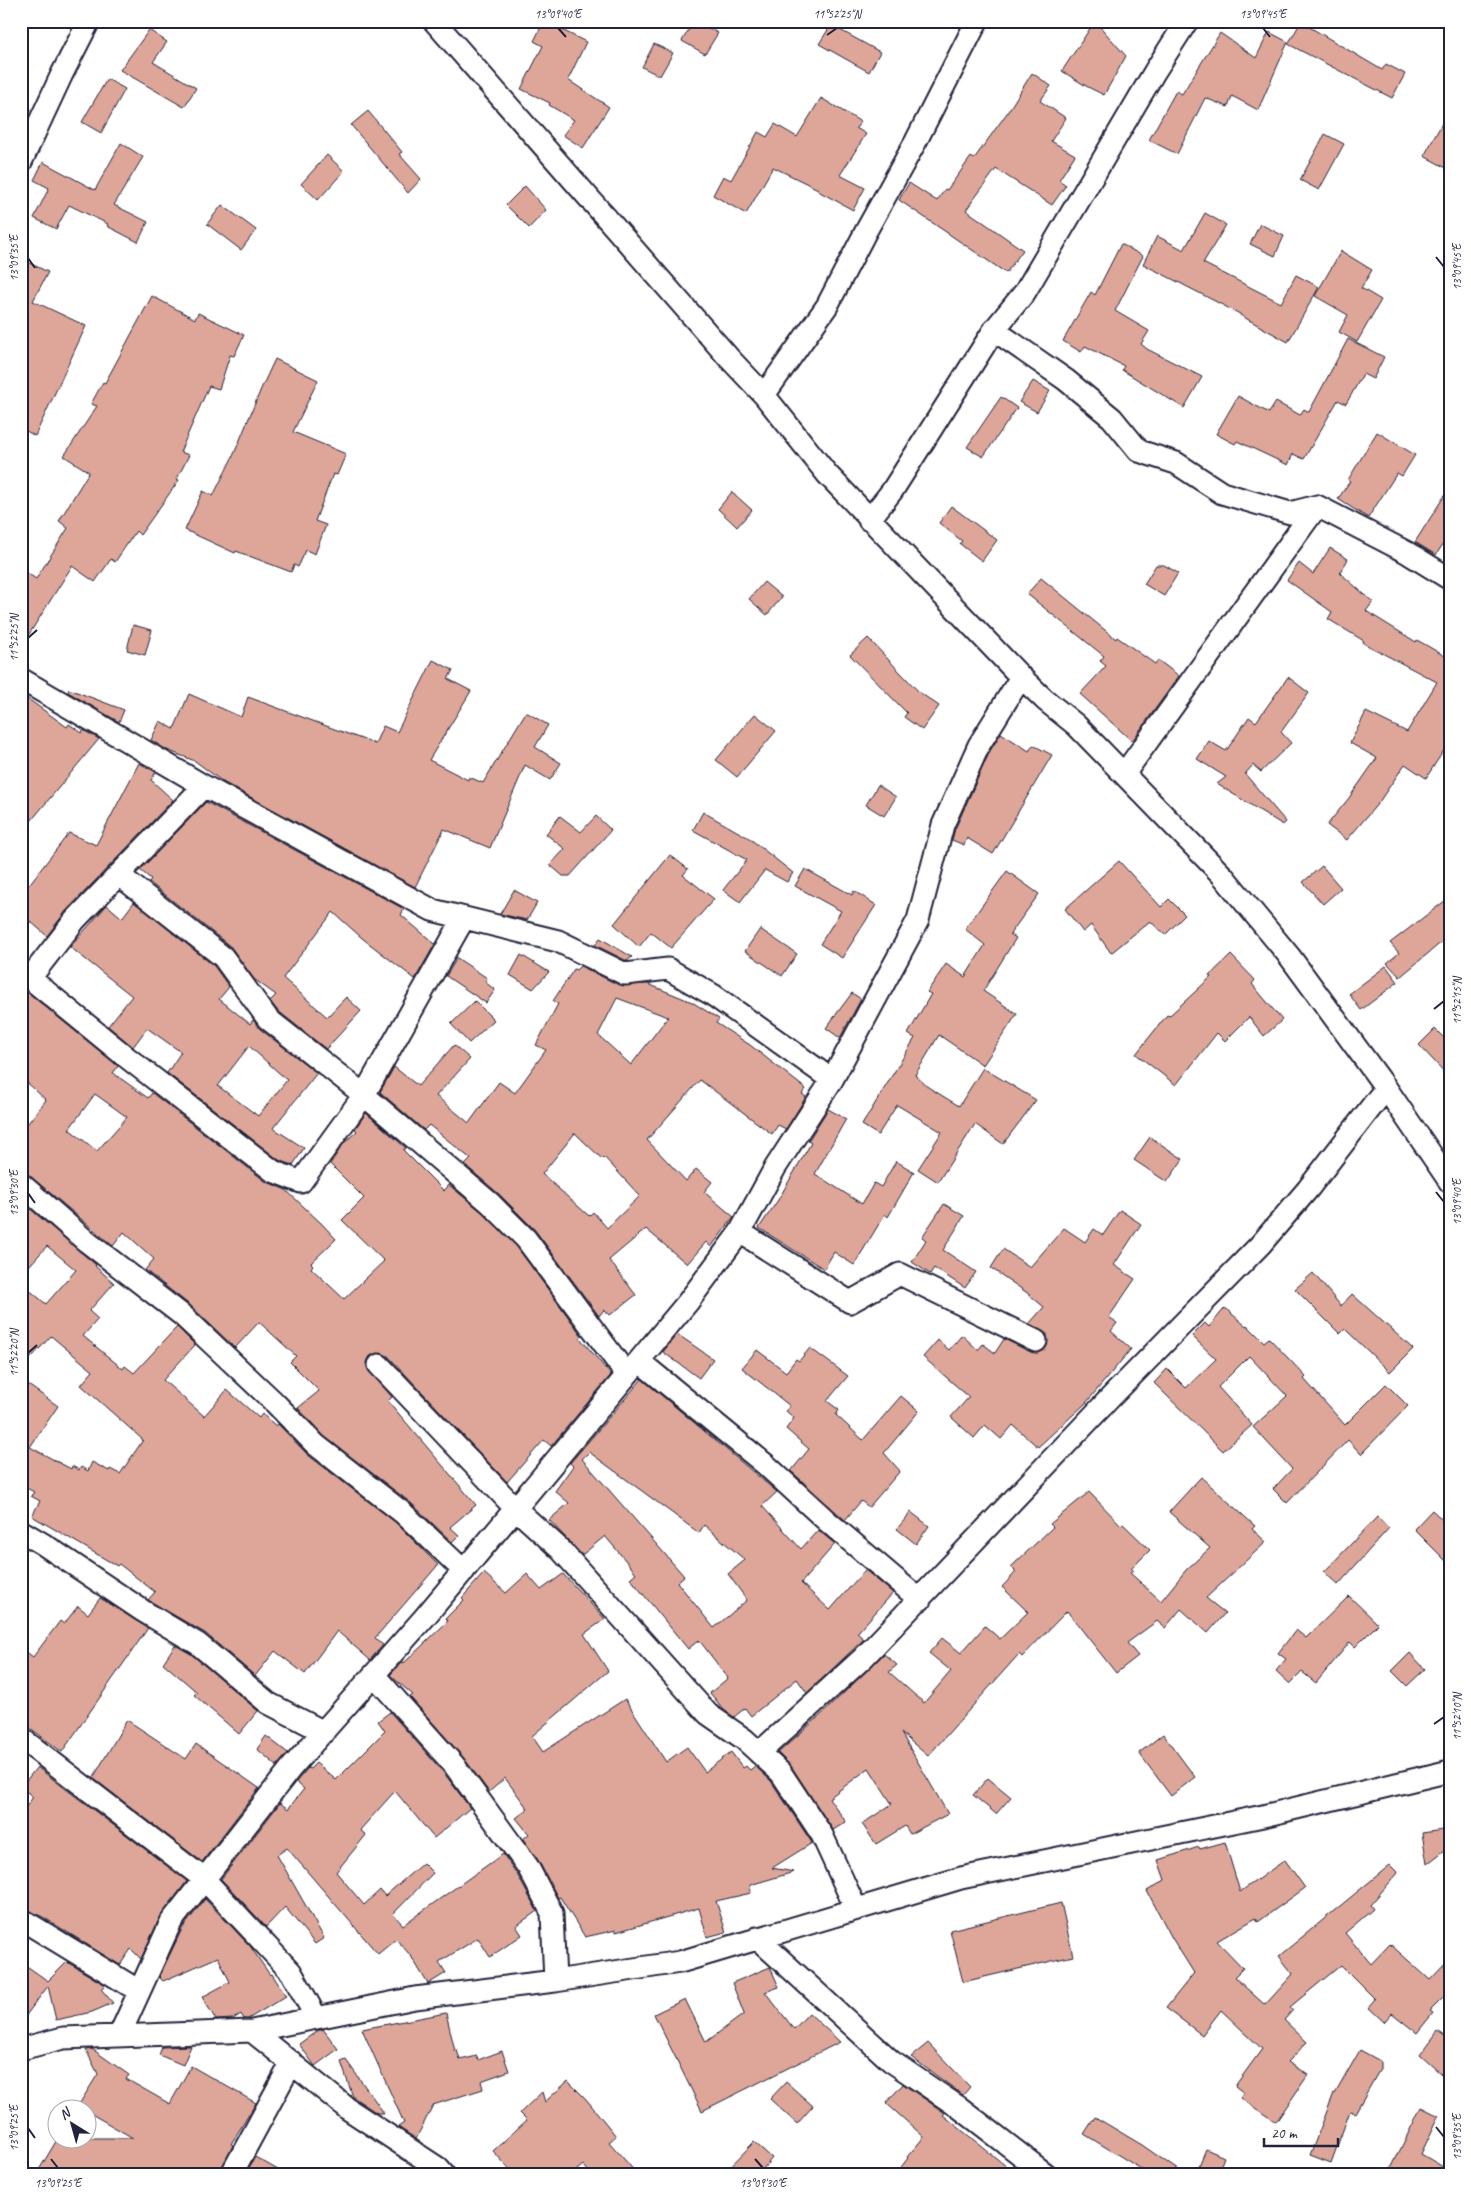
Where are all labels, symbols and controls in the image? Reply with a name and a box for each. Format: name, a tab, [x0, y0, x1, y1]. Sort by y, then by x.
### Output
text: 13°09'40"E	[535, 6, 583, 22]
text: 11°52'25"N	[813, 6, 862, 22]
text: 13°09'45"E	[1240, 6, 1288, 22]
text: 13°09'35"E	[6, 233, 22, 281]
text: 13°09'45"E	[1449, 242, 1465, 290]
text: 11°52'25"N	[6, 613, 22, 662]
text: 11°52'15"N	[1449, 976, 1465, 1025]
text: 13°09'30"E	[6, 1168, 22, 1216]
text: 13°09'40"E	[1449, 1177, 1465, 1225]
text: 11°52'20"N	[6, 1328, 22, 1377]
text: 11°52'10"N	[1449, 1692, 1465, 1741]
north arrow	[48, 2098, 98, 2148]
text: 13°09'25"E	[6, 2103, 22, 2151]
text: N	[56, 2103, 75, 2123]
text: 13°09'35"E	[1449, 2112, 1465, 2160]
scale bar	[1264, 2116, 1337, 2148]
text: 20 m	[1271, 2124, 1298, 2143]
text: 13°09'25"E	[35, 2175, 83, 2191]
text: 13°09'30"E	[740, 2175, 788, 2191]

